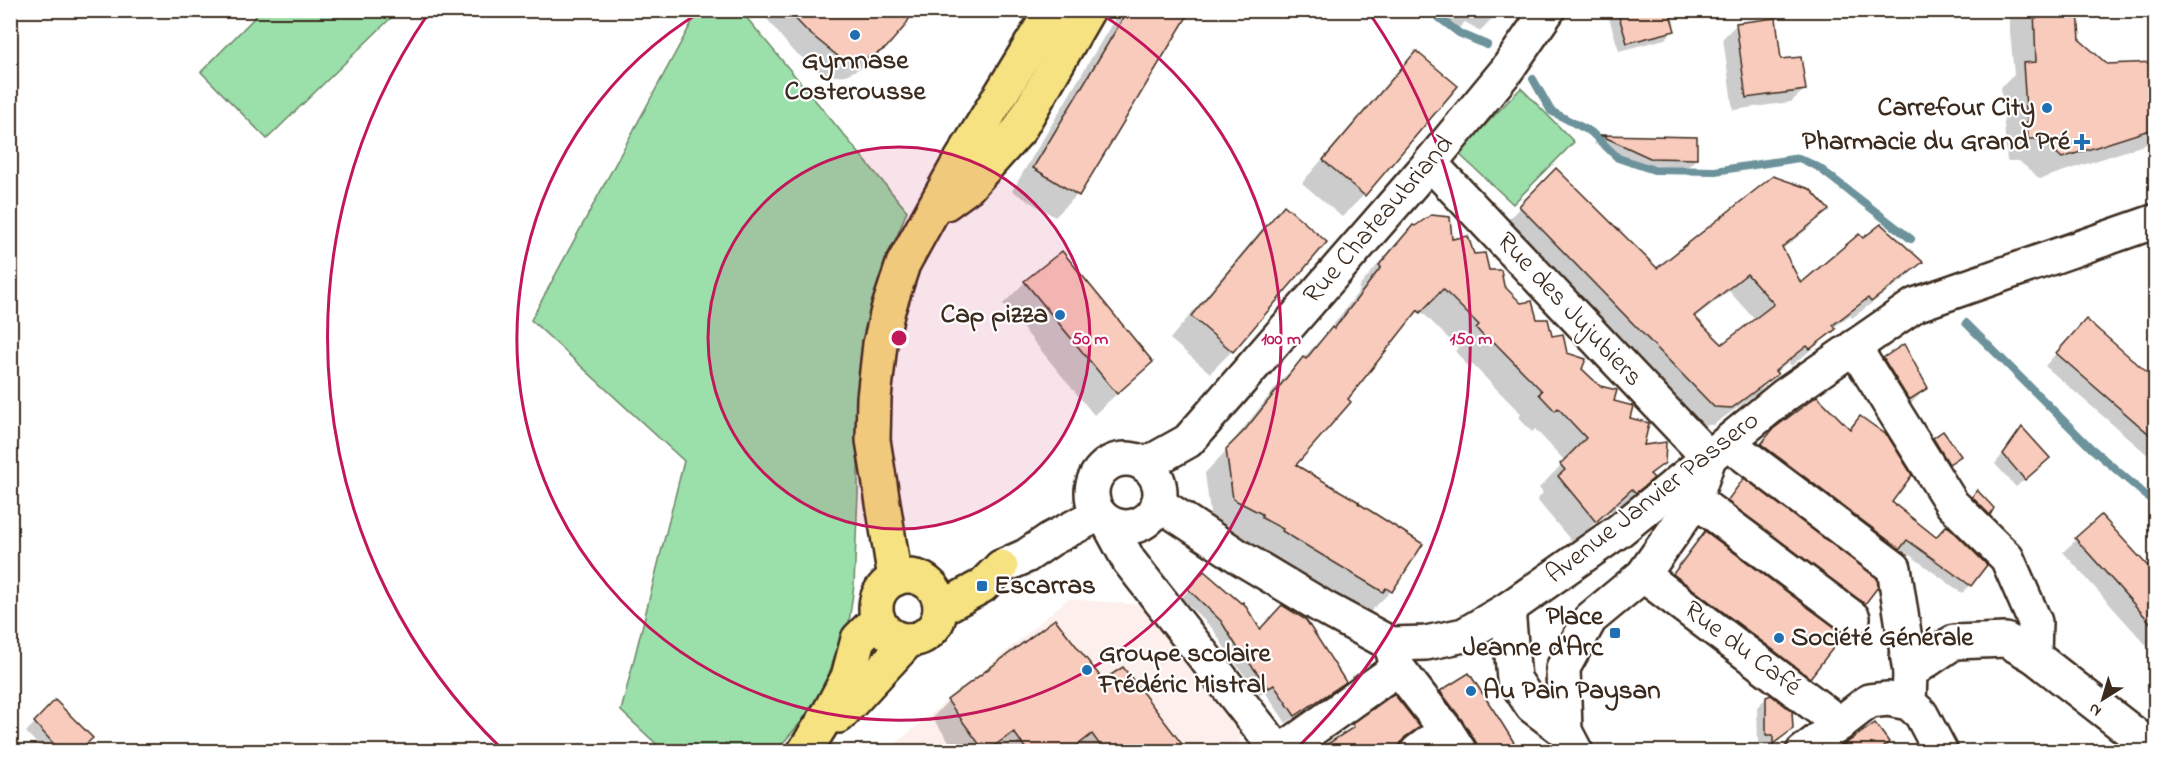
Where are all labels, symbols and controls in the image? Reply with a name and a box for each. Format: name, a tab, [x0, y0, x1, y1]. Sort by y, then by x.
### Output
marker: Gymnase Costerousse	[848, 28, 862, 42]
place label: Gymnase Costerousse	[784, 42, 926, 112]
place label: Carrefour City	[1878, 89, 2035, 128]
marker: Carrefour City	[2040, 101, 2054, 115]
place label: Pharmacie du Grand Pré	[1802, 123, 2071, 162]
street label: Rue Chateaubriand	[1294, 127, 1464, 313]
marker: Pharmacie du Grand Pré	[2075, 135, 2089, 149]
street label: Rue des Jujubiers	[1487, 224, 1651, 396]
place label: Cap pizza	[940, 296, 1048, 335]
marker: Cap pizza	[1053, 308, 1067, 322]
text: 50 m	[1072, 327, 1108, 353]
text: 100 m	[1261, 327, 1301, 353]
text: 150 m	[1450, 327, 1492, 353]
centre of rings	[889, 328, 909, 348]
street label: Avenue Janvier Passero	[1538, 402, 1768, 594]
place label: Escarras	[994, 567, 1096, 606]
marker: Escarras	[975, 579, 989, 593]
street label: Rue du Café	[1675, 592, 1810, 707]
place label: Place Jeanne d'Arc	[1463, 598, 1604, 668]
place label: Société Générale	[1791, 619, 1974, 658]
marker: Place Jeanne d'Arc	[1608, 626, 1622, 640]
marker: Société Générale	[1772, 631, 1786, 645]
place label: Groupe scolaire Frédéric Mistral	[1097, 635, 1272, 705]
marker: Groupe scolaire Frédéric Mistral	[1080, 663, 1094, 677]
north arrow	[2073, 669, 2133, 729]
place label: Au Pain Paysan	[1483, 672, 1661, 711]
marker: Au Pain Paysan	[1464, 684, 1478, 698]
text: N	[2083, 696, 2107, 722]

